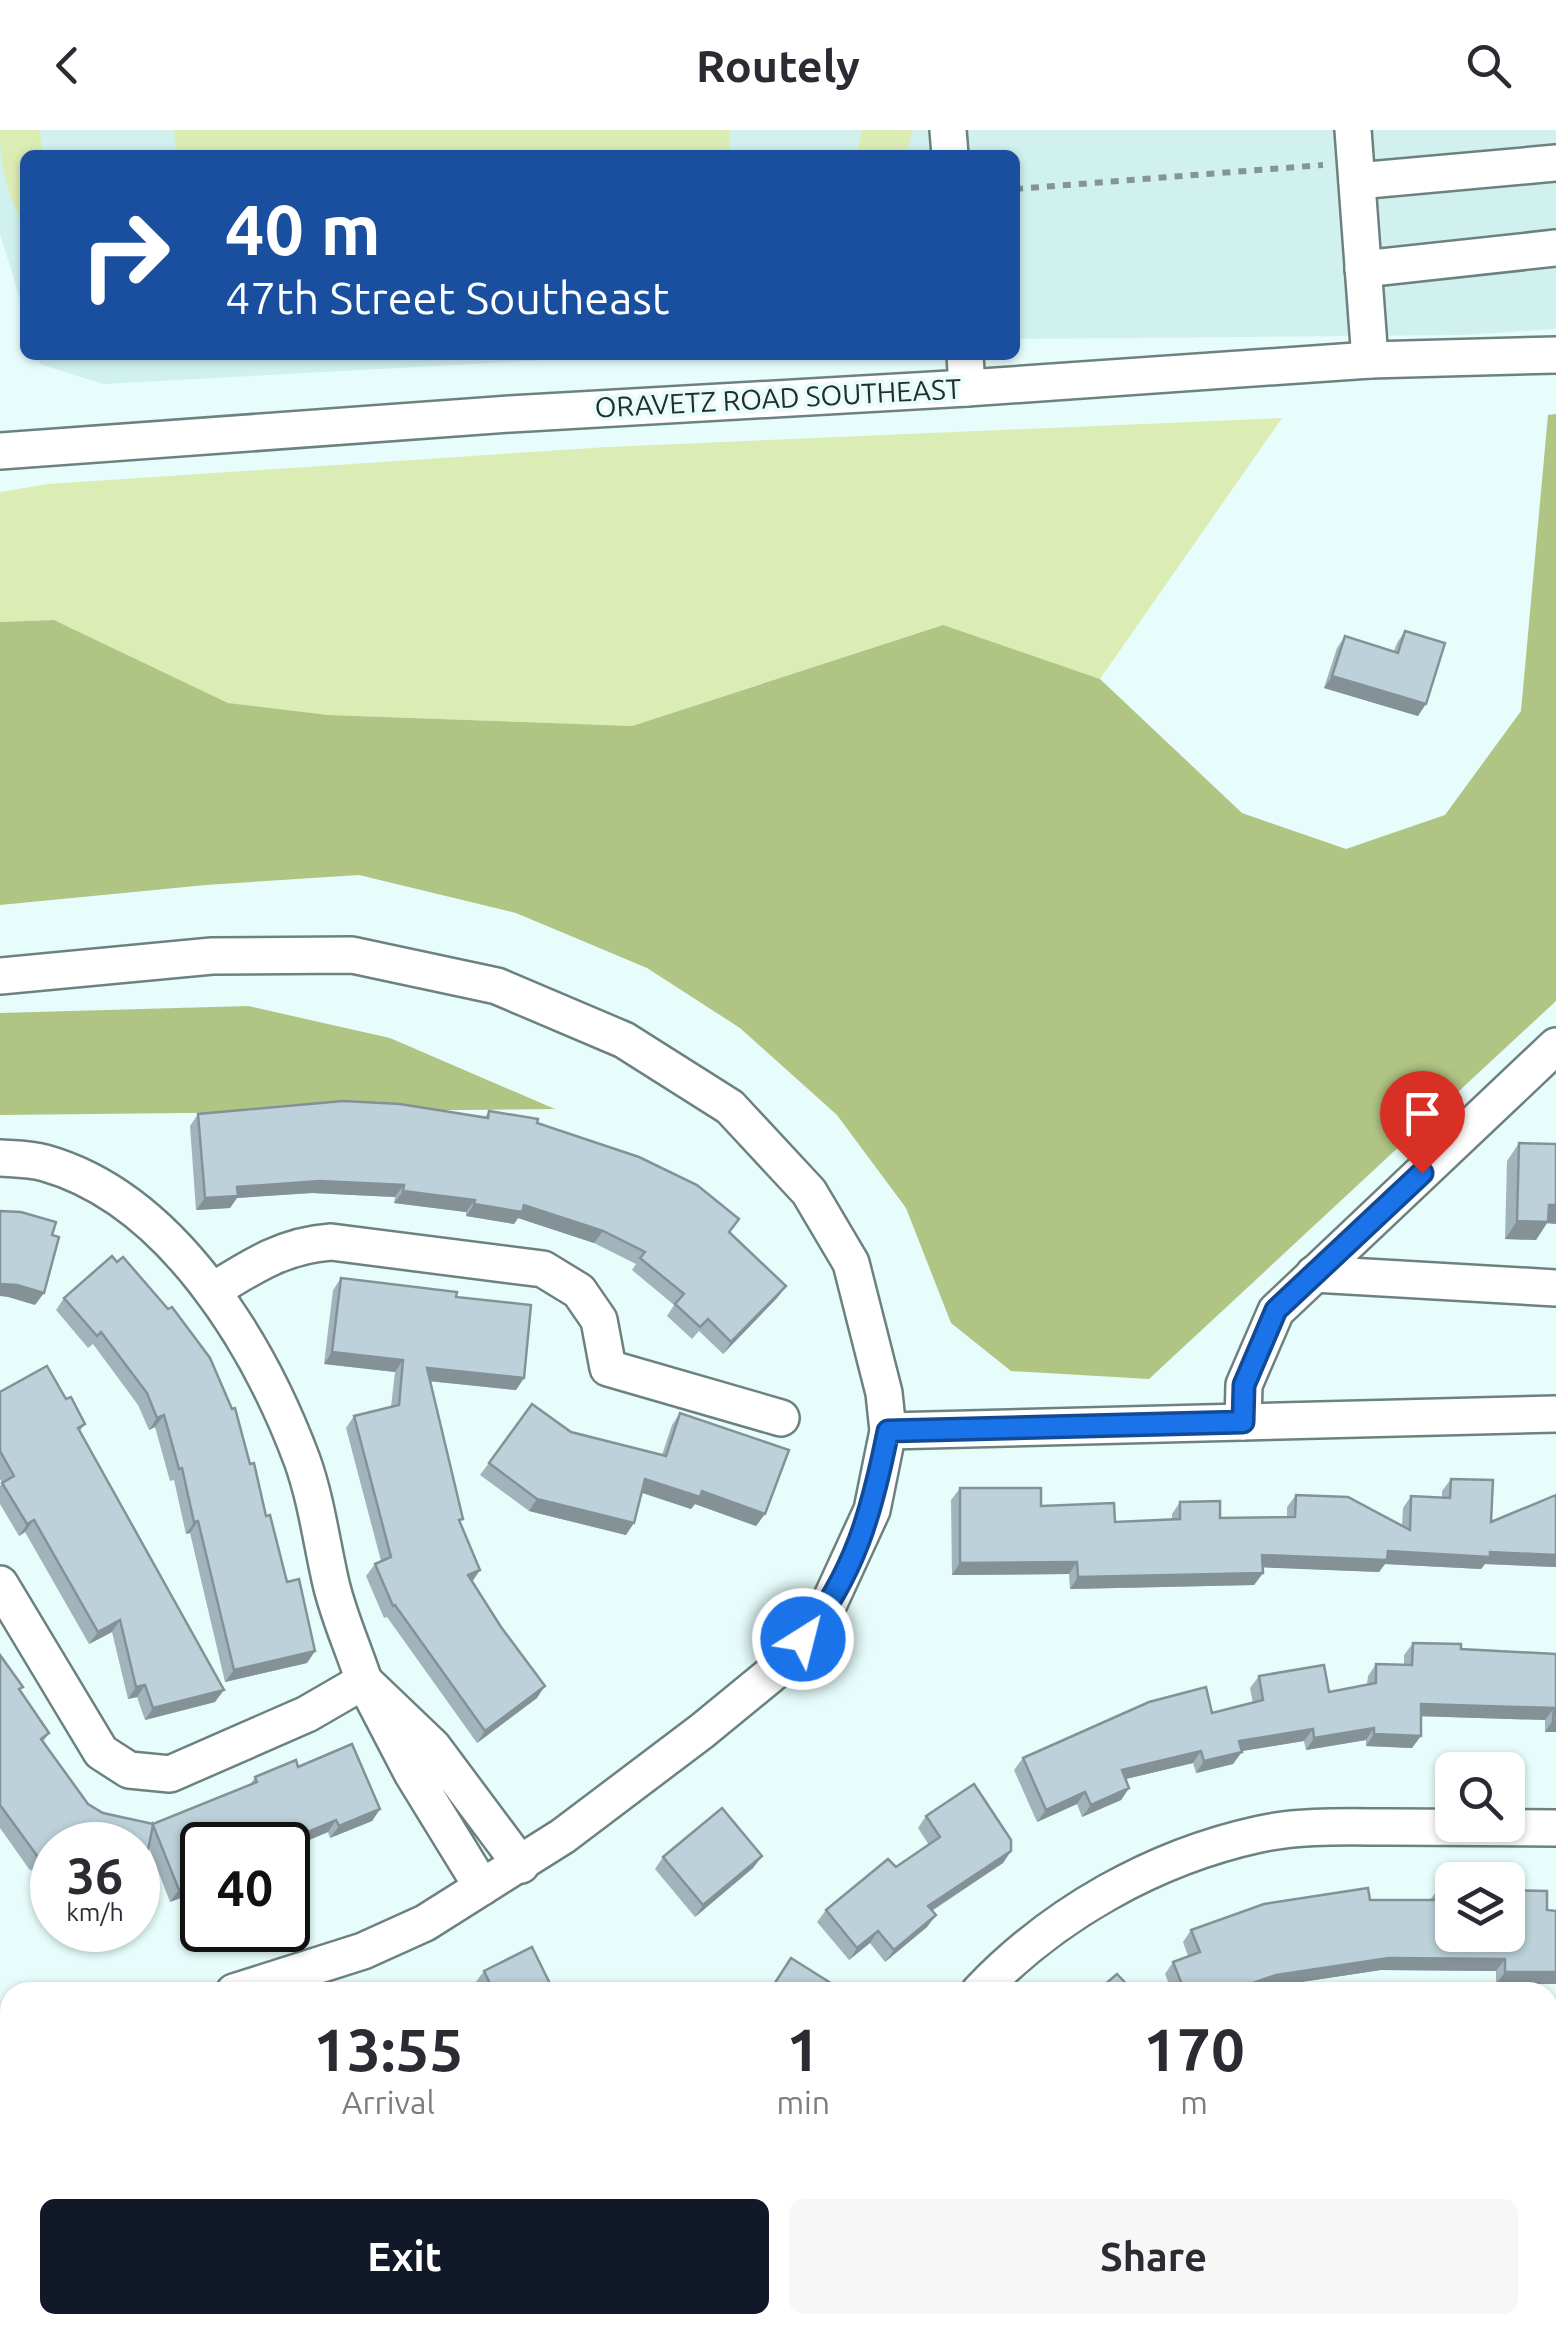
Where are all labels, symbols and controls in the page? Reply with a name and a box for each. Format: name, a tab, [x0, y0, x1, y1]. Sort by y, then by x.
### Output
icon: back	[40, 38, 95, 93]
icon: search	[1461, 38, 1516, 93]
text: Routely	[696, 40, 860, 91]
icon: right	[60, 190, 190, 320]
text: 40 m	[225, 190, 381, 268]
text: 47th Street Southeast	[225, 272, 670, 323]
street label: ORAVETZ ROAD SOUTHEAST	[594, 372, 962, 423]
pin	[1380, 1071, 1465, 1174]
icon: arrive	[1395, 1086, 1450, 1141]
position arrow	[751, 1587, 855, 1691]
map controls	[1435, 1752, 1525, 1952]
button: search	[1435, 1752, 1525, 1842]
speed limit sign: 40	[180, 1822, 310, 1952]
text: 36	[67, 1847, 123, 1903]
button: layers	[1435, 1862, 1525, 1952]
text: km/h	[66, 1898, 124, 1926]
text: 13:55	[313, 2015, 463, 2082]
text: 1	[786, 2015, 820, 2082]
text: 170	[1143, 2015, 1245, 2082]
text: Arrival	[342, 2084, 435, 2120]
text: min	[776, 2084, 830, 2120]
text: m	[1180, 2084, 1208, 2120]
button: Exit	[40, 2199, 769, 2314]
button: Share	[789, 2199, 1518, 2314]

